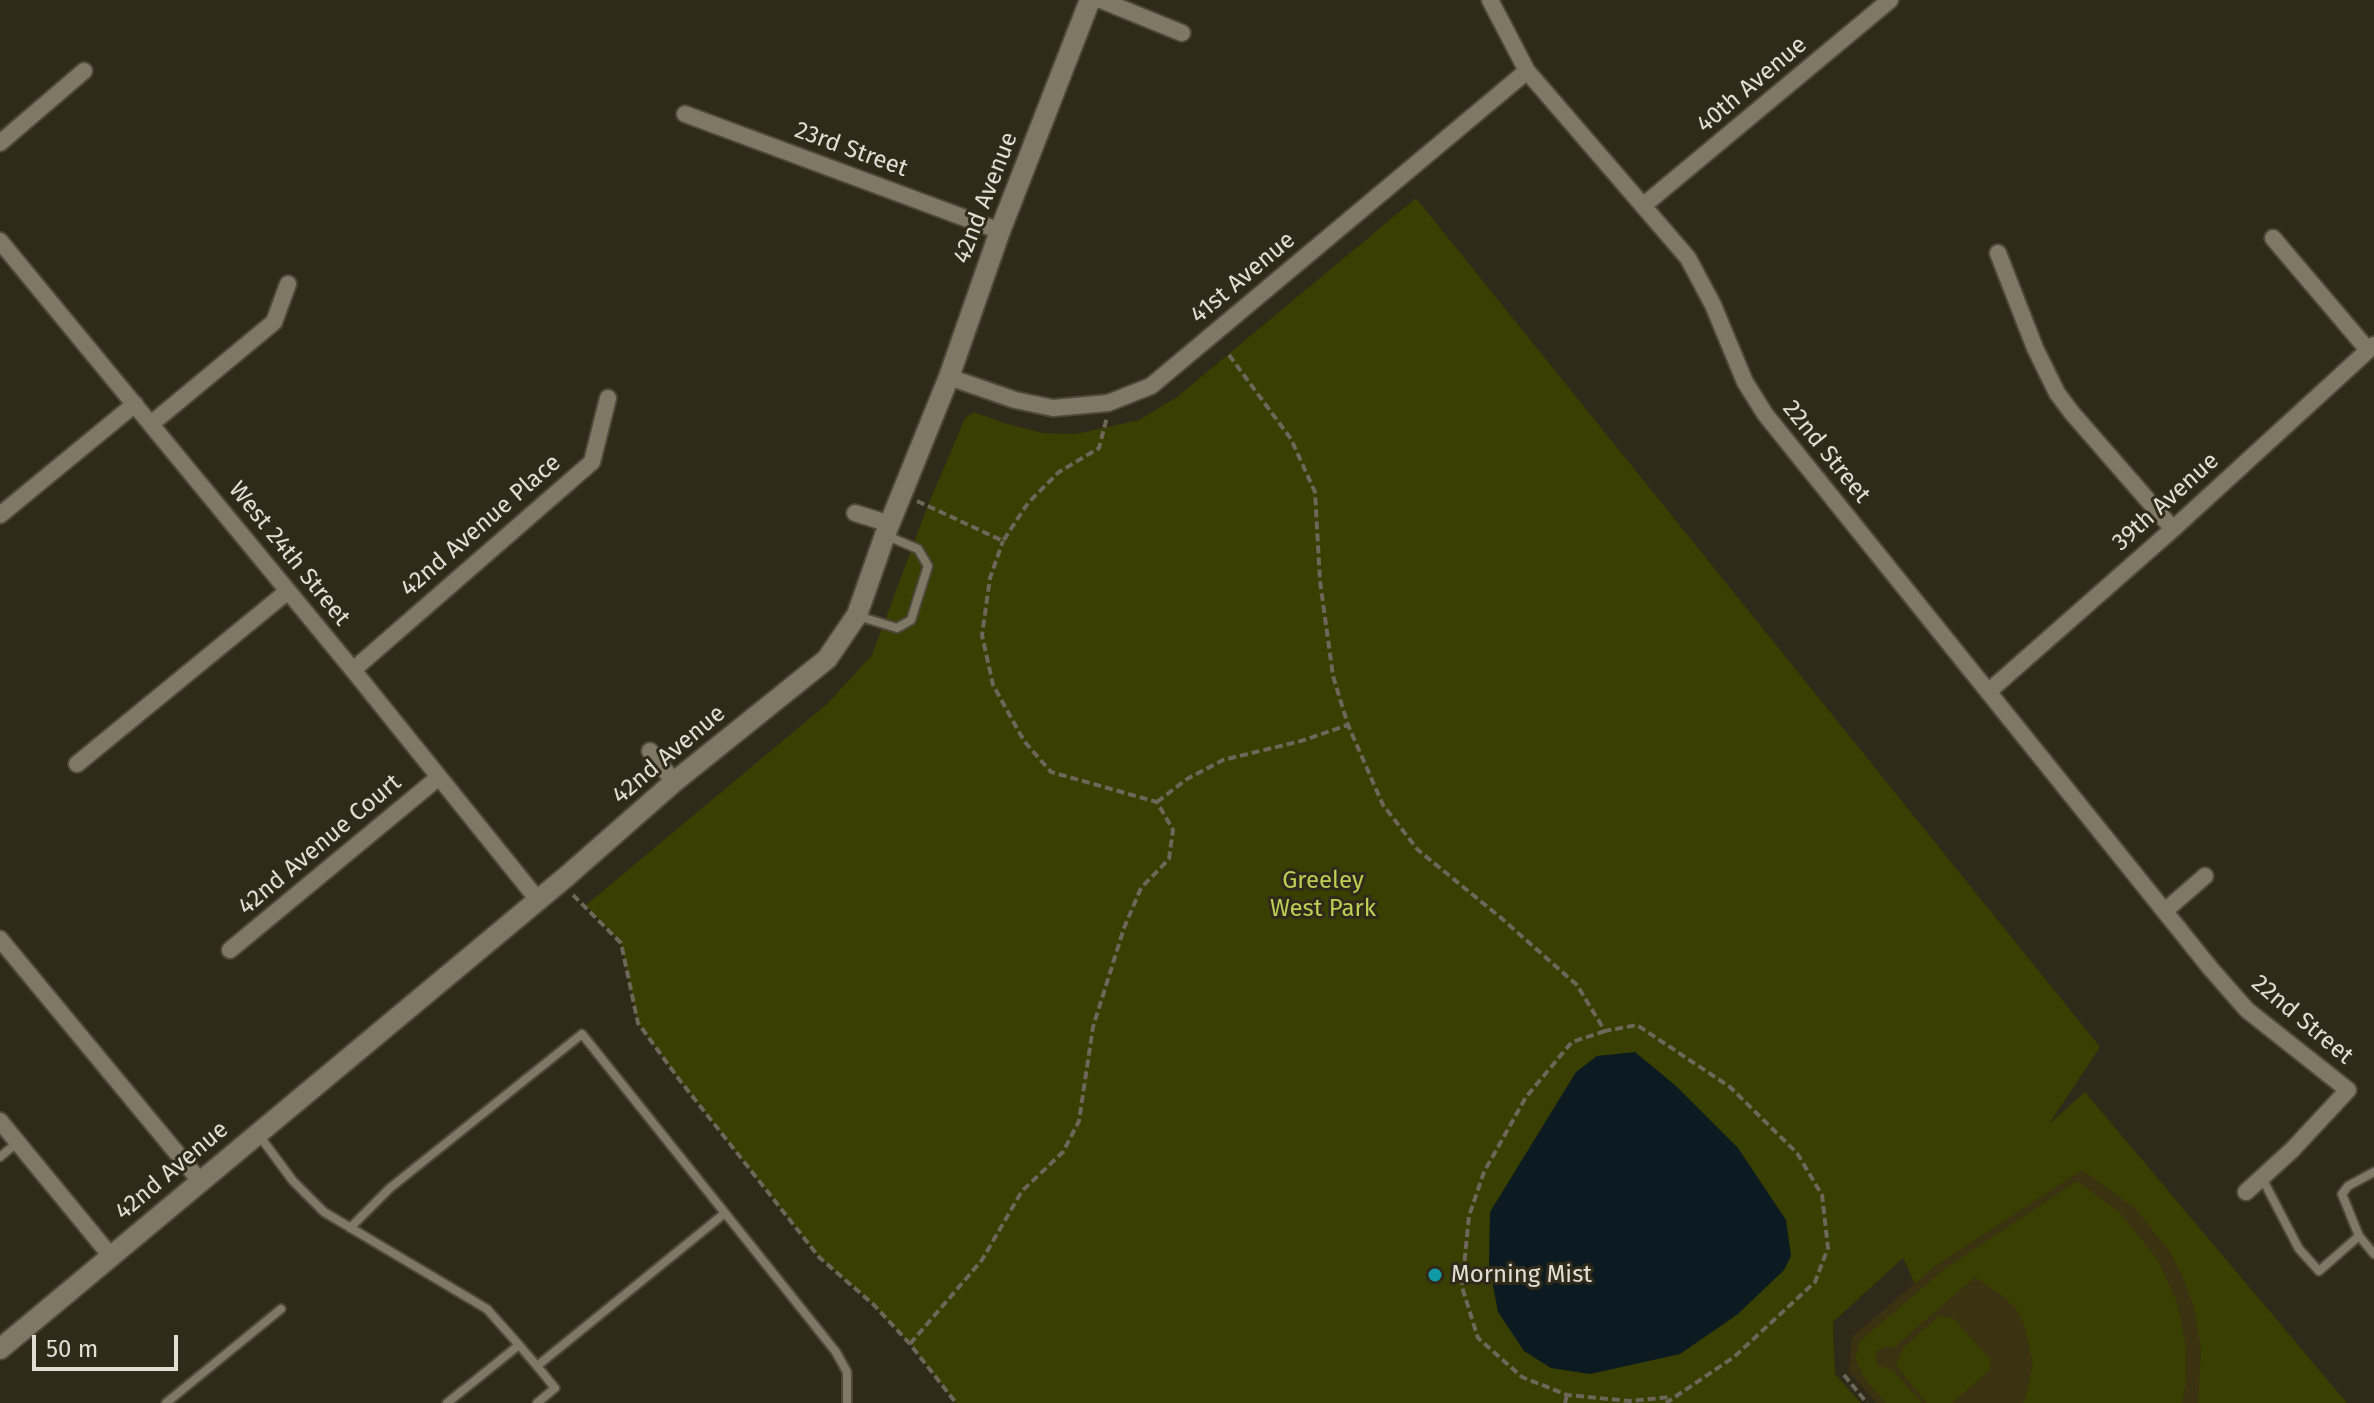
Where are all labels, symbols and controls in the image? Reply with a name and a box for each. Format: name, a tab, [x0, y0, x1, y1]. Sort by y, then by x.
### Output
street label: 40th Avenue	[1691, 31, 1813, 139]
street label: 23rd Street	[791, 116, 911, 184]
street label: 42nd Avenue	[948, 128, 1024, 268]
street label: 41st Avenue	[1185, 226, 1301, 330]
street label: 22nd Street	[1776, 395, 1876, 509]
street label: 39th Avenue	[2107, 447, 2225, 557]
street label: 42nd Avenue Place	[395, 449, 567, 603]
street label: West 24th Street	[222, 476, 356, 632]
street label: 42nd Avenue	[607, 699, 731, 811]
street label: 42nd Avenue Court	[233, 768, 407, 922]
park label: Greeley West Park	[1270, 867, 1376, 923]
street label: 22nd Street	[2245, 969, 2359, 1071]
street label: 42nd Avenue	[110, 1115, 234, 1227]
place label: Morning Mist	[1451, 1261, 1592, 1289]
marker: Morning Mist	[1426, 1266, 1444, 1284]
scale bar	[36, 1319, 182, 1369]
text: 50 m	[46, 1335, 98, 1363]

